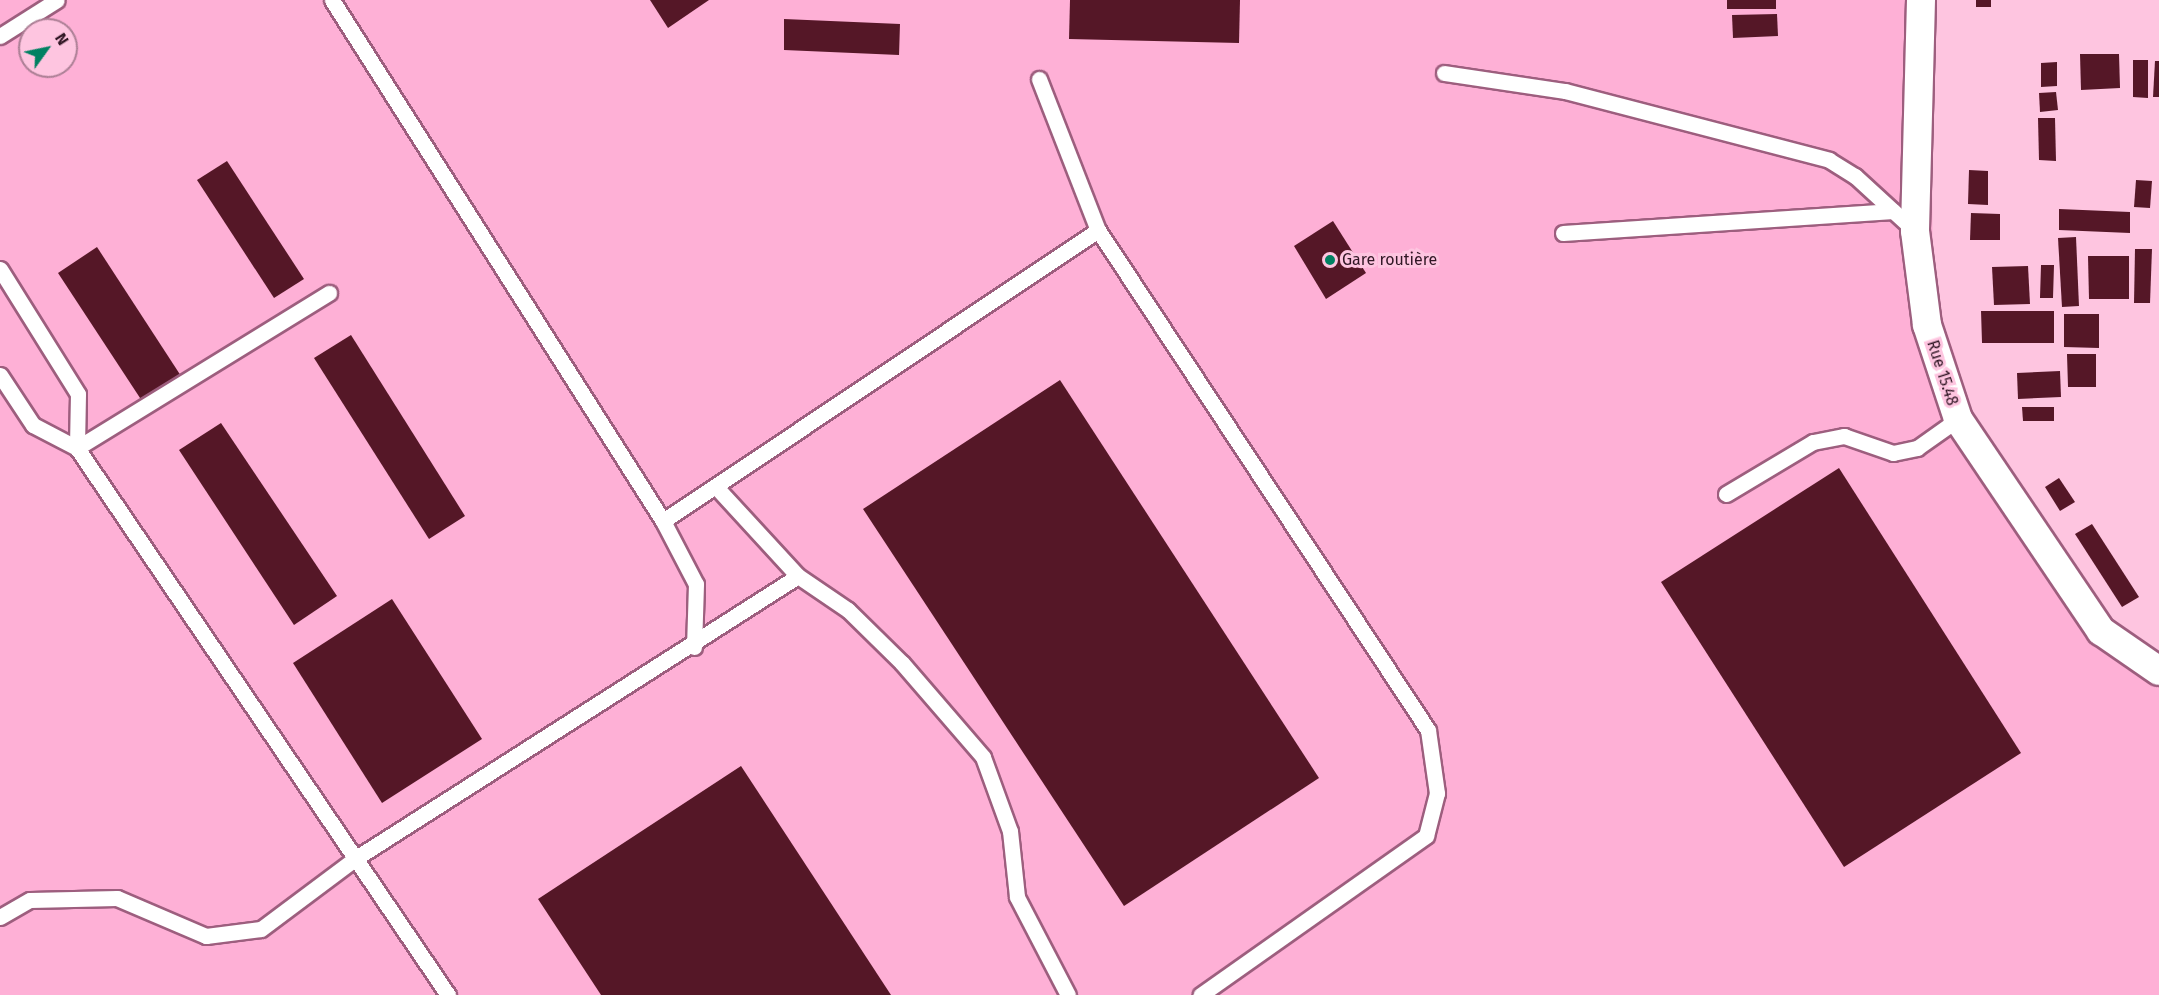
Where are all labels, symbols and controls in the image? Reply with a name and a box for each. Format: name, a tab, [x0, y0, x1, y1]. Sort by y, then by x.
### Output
north arrow	[18, 18, 78, 78]
text: N	[51, 29, 73, 49]
place label: Gare routière	[1342, 250, 1437, 270]
marker: Gare routière	[1323, 253, 1337, 267]
street label: Rue 15.48	[1922, 338, 1962, 408]

